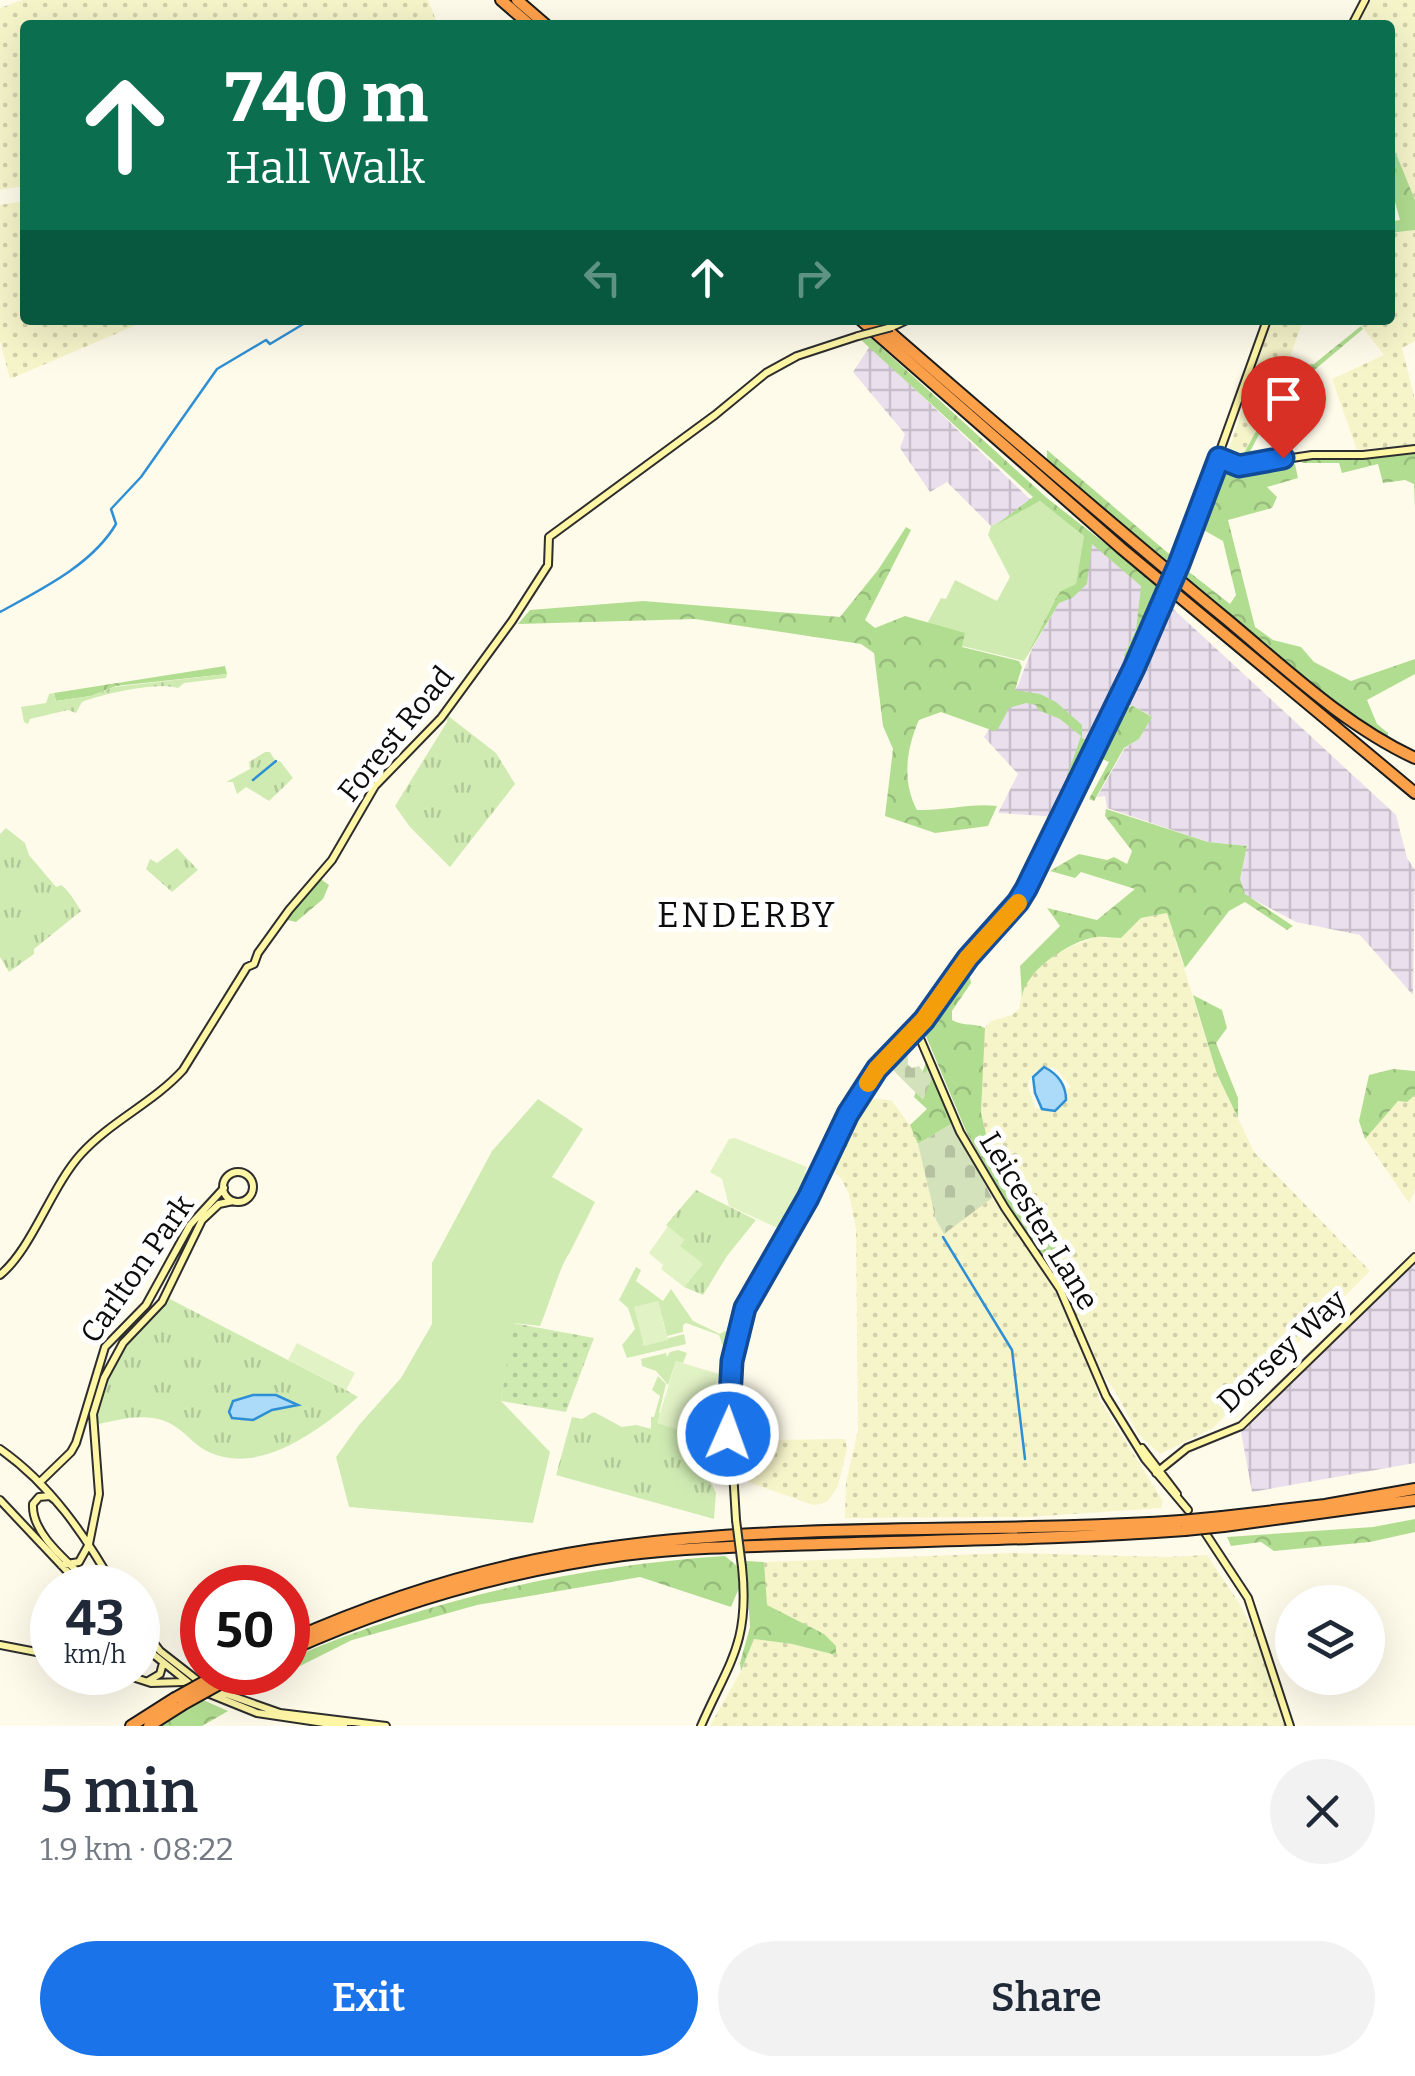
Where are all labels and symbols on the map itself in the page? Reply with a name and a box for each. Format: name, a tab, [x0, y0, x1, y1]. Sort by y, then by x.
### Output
pin	[1241, 356, 1326, 459]
street label: Forest Road	[331, 659, 462, 809]
district label: ENDERBY	[657, 894, 837, 936]
street label: Leicester Lane	[972, 1125, 1106, 1317]
street label: Carlton Park	[73, 1188, 201, 1350]
street label: Dorsey Way	[1210, 1282, 1354, 1420]
position arrow	[676, 1382, 780, 1486]
speed limit sign: 50	[180, 1565, 310, 1695]

